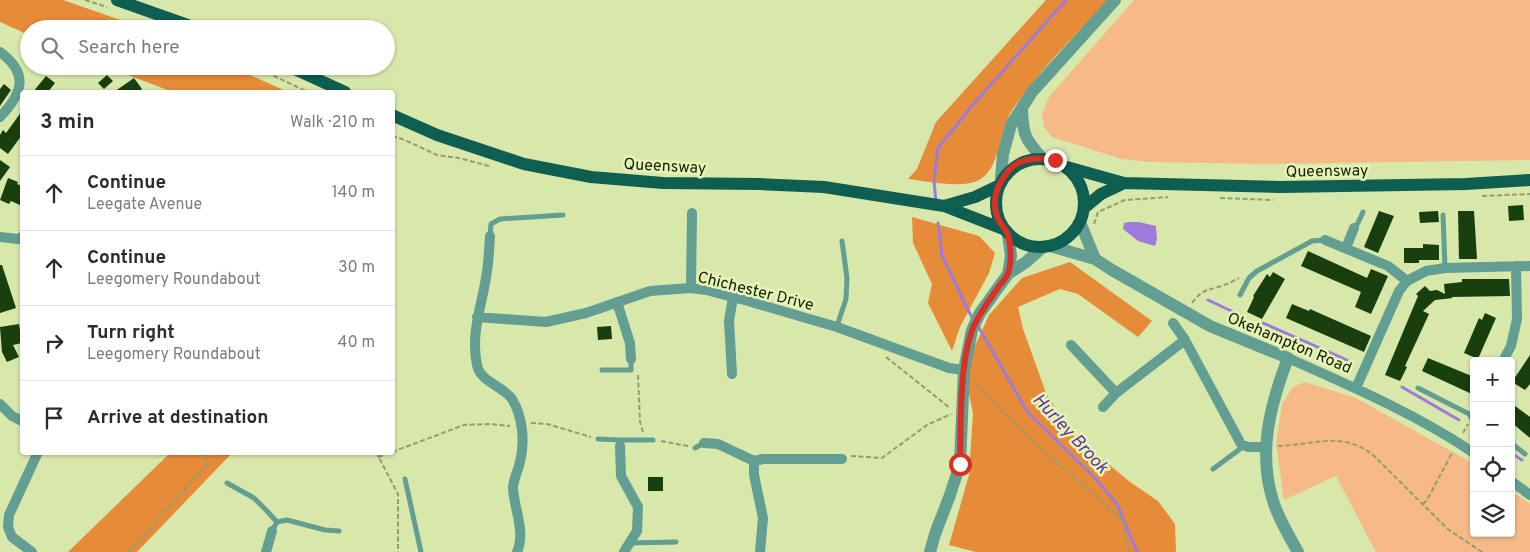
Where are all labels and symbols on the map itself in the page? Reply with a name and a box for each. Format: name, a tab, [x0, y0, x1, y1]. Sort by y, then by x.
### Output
route end	[1044, 149, 1067, 172]
street label: Queensway	[623, 155, 707, 179]
street label: Queensway	[1285, 161, 1369, 183]
street label: Chichester Drive	[695, 268, 816, 316]
street label: Okehampton Road	[1224, 309, 1354, 379]
water label: Hurley Brook	[1027, 389, 1114, 480]
route start	[949, 453, 972, 476]

